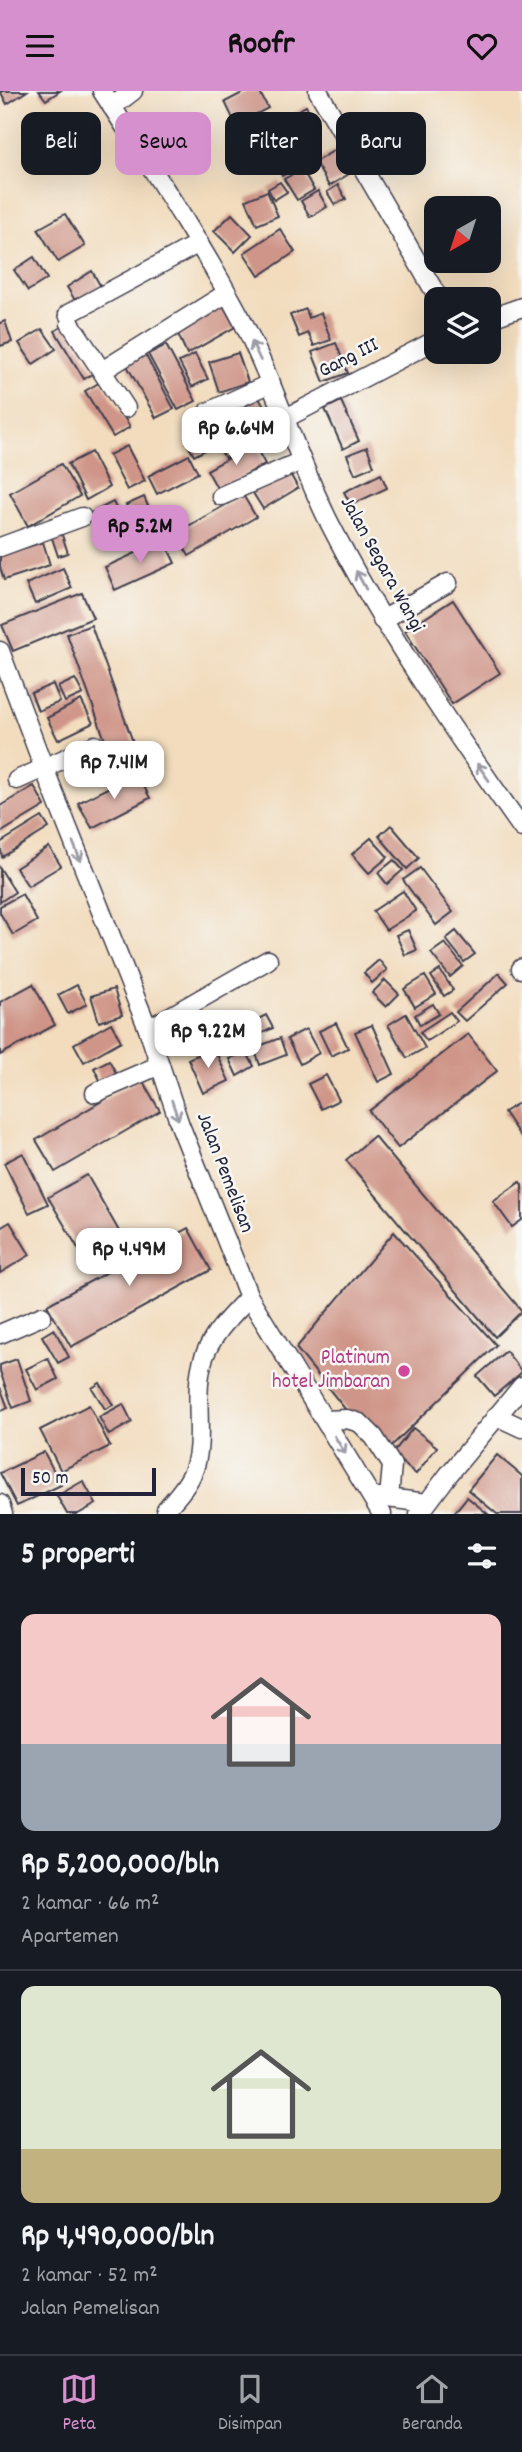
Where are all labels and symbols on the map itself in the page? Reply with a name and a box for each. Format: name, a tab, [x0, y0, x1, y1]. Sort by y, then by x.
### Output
north arrow	[424, 196, 500, 273]
street label: Gang III	[314, 331, 385, 387]
one-way arrow	[249, 341, 262, 362]
pin: Rp 6.64M	[164, 407, 308, 467]
street label: Jalan Segara Wangi	[331, 491, 431, 639]
pin: Rp 5.2M	[75, 505, 205, 565]
one-way arrow	[353, 570, 367, 591]
pin: Rp 7.41M	[42, 741, 186, 801]
one-way arrow	[476, 763, 490, 782]
one-way arrow	[72, 840, 85, 862]
pin: Rp 9.22M	[136, 1011, 280, 1070]
one-way arrow	[169, 1099, 182, 1121]
street label: Jalan Pemelisan	[187, 1109, 261, 1237]
pin: Rp 4.49M	[57, 1229, 201, 1288]
place label: Platinum hotel Jimbaran	[272, 1344, 390, 1398]
marker: Platinum hotel Jimbaran	[396, 1363, 412, 1379]
one-way arrow	[334, 1434, 348, 1454]
scale bar	[21, 1465, 156, 1497]

